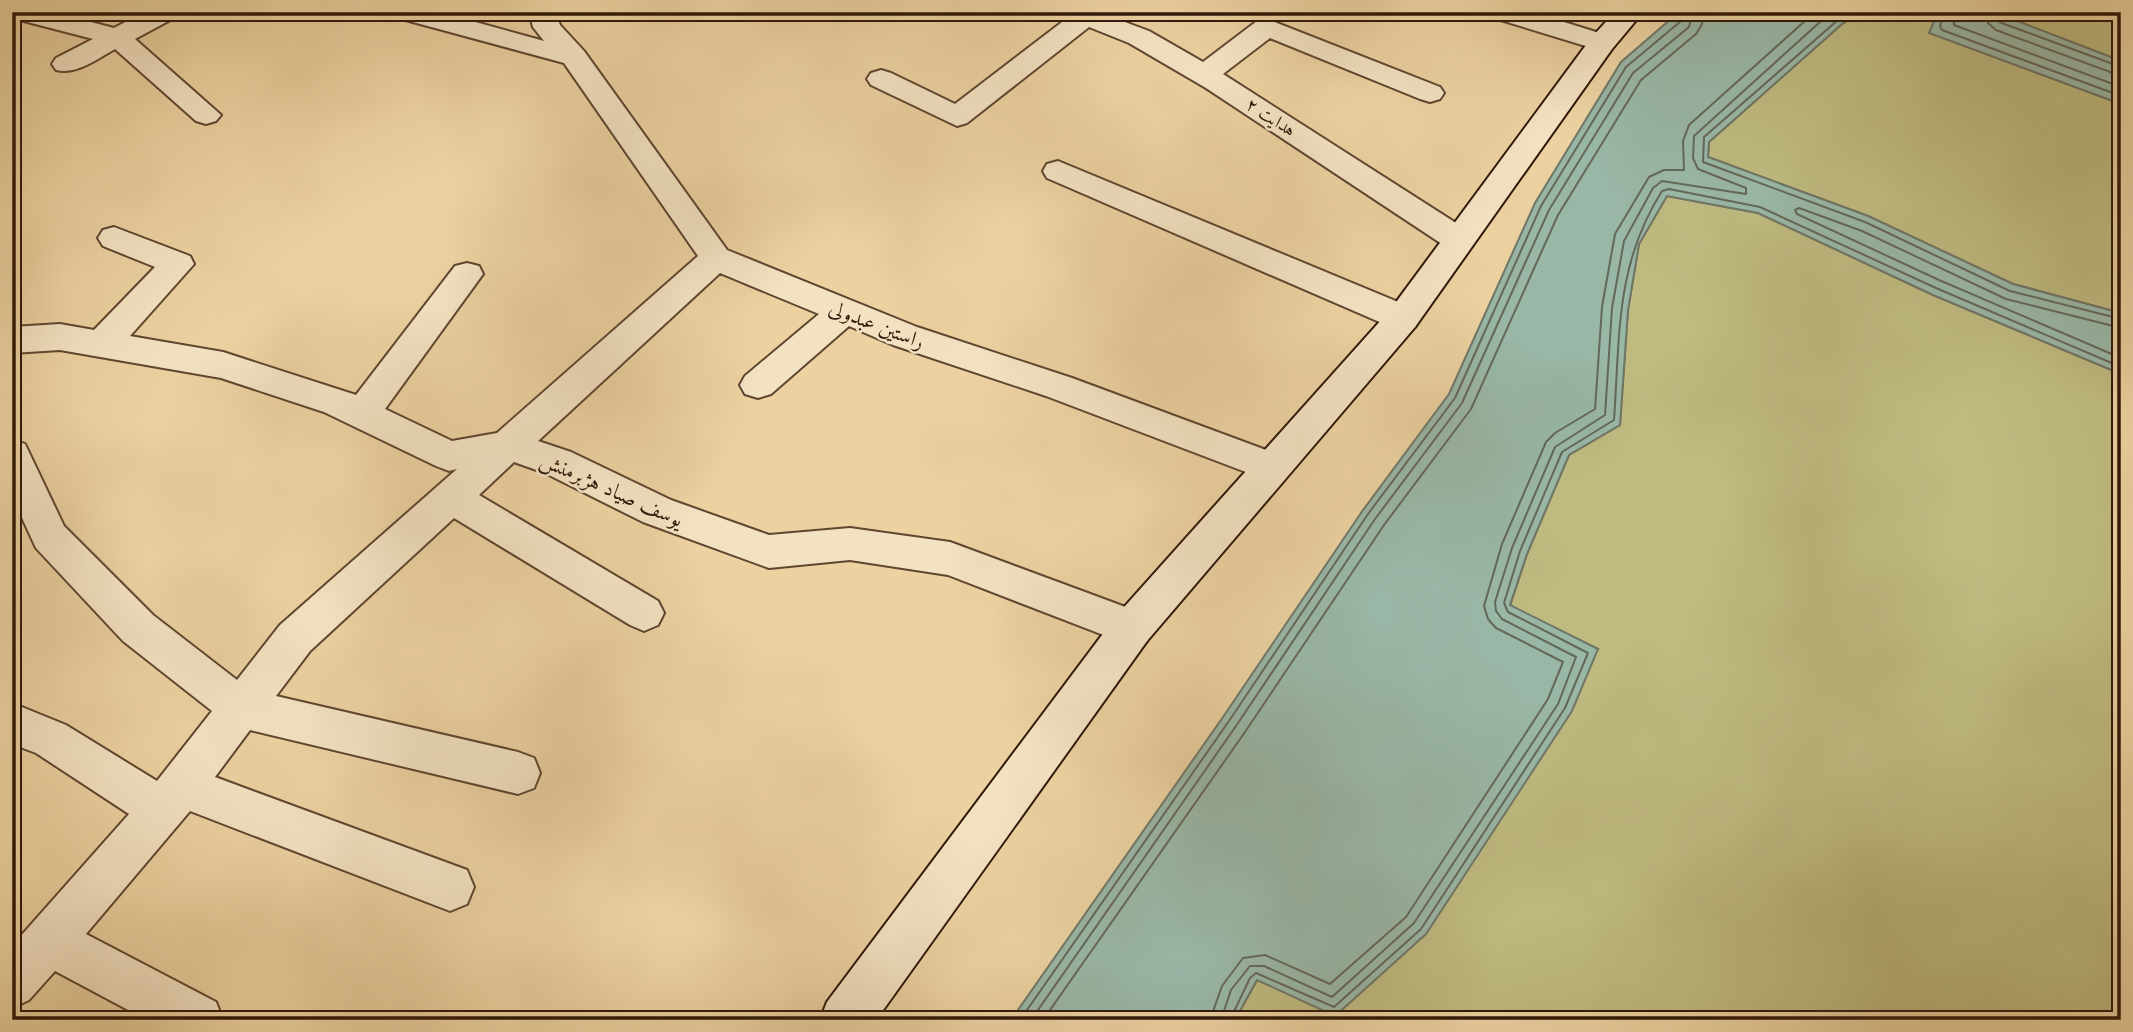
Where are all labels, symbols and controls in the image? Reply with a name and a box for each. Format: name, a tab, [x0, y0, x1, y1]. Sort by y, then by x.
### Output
street label: هدایت ۲	[1241, 93, 1300, 142]
street label: راستین عبدولی	[825, 294, 928, 355]
street label: یوسف صیاد هژبرمنش	[536, 446, 688, 534]

